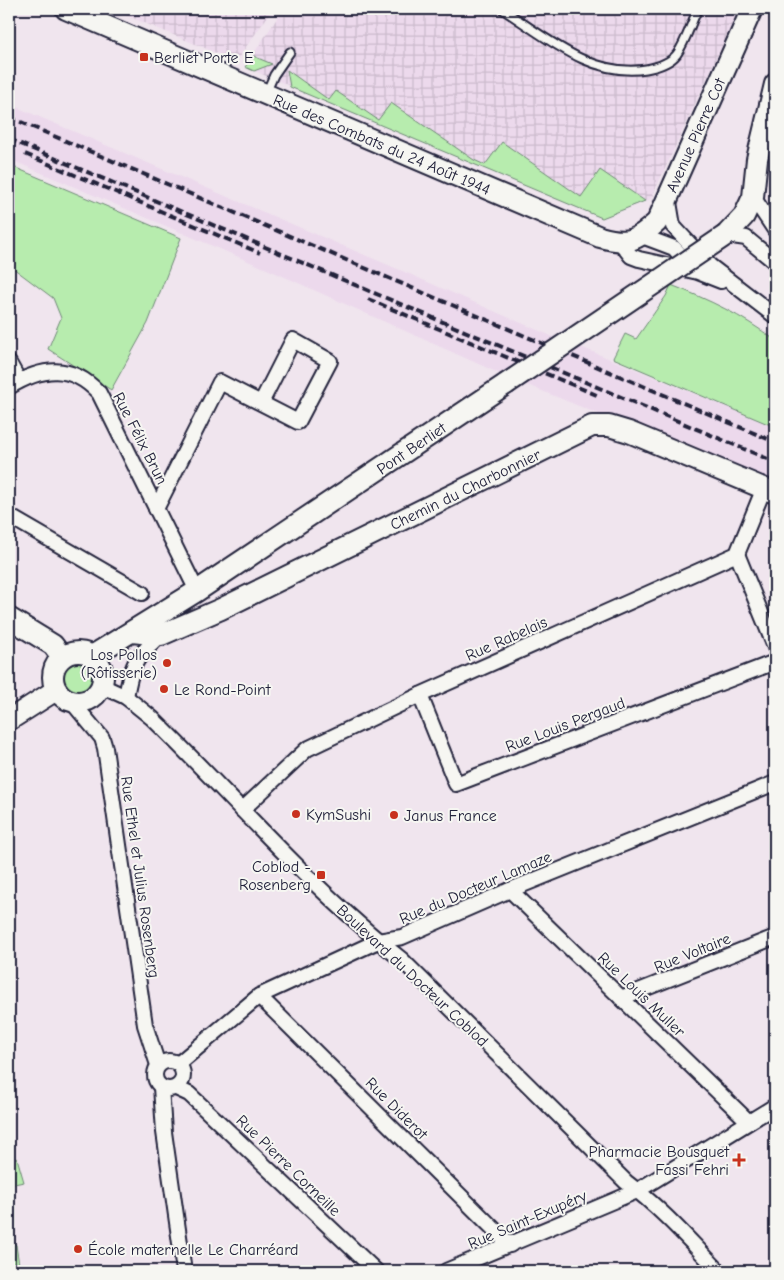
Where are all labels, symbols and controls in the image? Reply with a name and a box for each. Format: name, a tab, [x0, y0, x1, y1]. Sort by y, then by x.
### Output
place label: Berliet Porte E	[154, 49, 254, 67]
marker: Berliet Porte E	[138, 51, 150, 63]
street label: Avenue Pierre Cot	[663, 75, 729, 195]
street label: Rue des Combats du 24 Août 1944	[270, 91, 493, 199]
street label: Rue Félix Brun	[109, 389, 171, 487]
street label: Pont Berliet	[374, 419, 450, 479]
street label: Chemin du Charbonnier	[387, 445, 544, 534]
street label: Rue Rabelais	[463, 613, 550, 665]
place label: Los Pollos (Rôtisserie)	[81, 646, 157, 682]
marker: Los Pollos (Rôtisserie)	[161, 657, 173, 669]
place label: Le Rond-Point	[174, 681, 271, 699]
marker: Le Rond-Point	[158, 683, 170, 695]
street label: Rue Louis Pergaud	[503, 694, 628, 756]
street label: Rue Ethel et Julius Rosenberg	[117, 775, 163, 979]
place label: KymSushi	[306, 806, 371, 824]
place label: Janus France	[404, 807, 497, 825]
marker: KymSushi	[290, 808, 302, 820]
marker: Janus France	[388, 809, 400, 821]
street label: Rue du Docteur Lamaze	[397, 848, 554, 928]
place label: Coblod - Rosenberg	[239, 858, 311, 894]
marker: Coblod - Rosenberg	[315, 869, 327, 881]
street label: Boulevard du Docteur Coblod	[333, 901, 492, 1050]
street label: Rue Voltaire	[652, 929, 733, 976]
street label: Rue Louis Muller	[594, 949, 689, 1041]
street label: Rue Diderot	[362, 1074, 431, 1144]
street label: Rue Pierre Corneille	[233, 1111, 344, 1220]
place label: Pharmacie Bousquet Fassi Fehri	[588, 1143, 729, 1179]
marker: Pharmacie Bousquet Fassi Fehri	[733, 1154, 745, 1166]
street label: Rue Saint-Exupéry	[465, 1186, 590, 1253]
place label: École maternelle Le Charréard	[88, 1240, 298, 1259]
marker: École maternelle Le Charréard	[72, 1243, 84, 1255]

